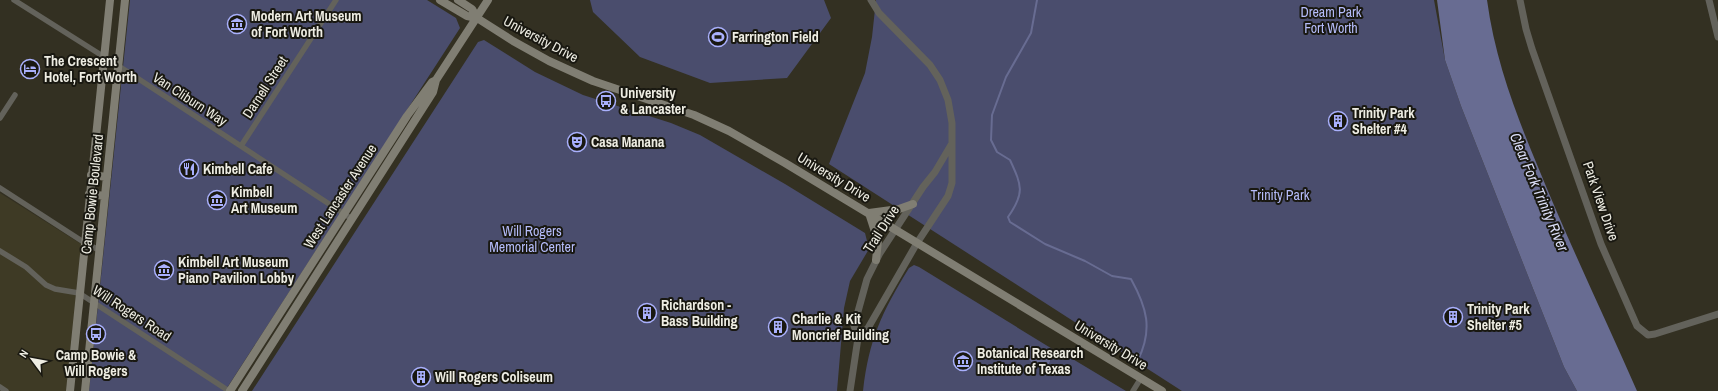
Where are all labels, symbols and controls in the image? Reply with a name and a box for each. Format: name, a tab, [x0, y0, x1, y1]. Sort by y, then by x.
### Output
park label: Dream Park Fort Worth	[1300, 3, 1362, 37]
place label: Modern Art Museum of Fort Worth	[251, 7, 362, 41]
street label: University Drive	[500, 12, 582, 66]
museum icon: Modern Art Museum of Fort Worth	[226, 13, 248, 35]
sports icon: Farrington Field	[707, 26, 729, 48]
place label: Farrington Field	[732, 28, 819, 46]
place label: The Crescent Hotel, Fort Worth	[44, 52, 137, 86]
street label: Darnell Street	[238, 53, 292, 121]
hotel icon: The Crescent Hotel, Fort Worth	[19, 58, 41, 80]
street label: Van Cliburn Way	[149, 68, 231, 130]
place label: University & Lancaster	[620, 84, 686, 118]
bus stop icon: University & Lancaster	[595, 90, 617, 112]
place label: Trinity Park Shelter #4	[1352, 104, 1415, 138]
building icon: Trinity Park Shelter #4	[1327, 110, 1349, 132]
water label: Clear Fork Trinity River	[1505, 129, 1574, 255]
theatre icon: Casa Manana	[566, 131, 588, 153]
street label: Camp Bowie Boulevard	[77, 133, 107, 255]
place label: Casa Manana	[591, 133, 665, 151]
street label: West Lancaster Avenue	[300, 140, 380, 252]
street label: University Drive	[794, 148, 874, 206]
restaurant icon: Kimbell Cafe	[178, 158, 200, 180]
street label: Park View Drive	[1579, 159, 1623, 243]
place label: Kimbell Cafe	[203, 160, 273, 178]
place label: Kimbell Art Museum	[231, 183, 297, 217]
park label: Trinity Park	[1251, 186, 1310, 204]
museum icon: Kimbell Art Museum	[206, 189, 228, 211]
street label: Trail Drive	[859, 202, 903, 256]
park label: Will Rogers Memorial Center	[489, 222, 575, 256]
place label: Kimbell Art Museum Piano Pavilion Lobby	[178, 253, 295, 287]
museum icon: Kimbell Art Museum Piano Pavilion Lobby	[153, 259, 175, 281]
street label: Will Rogers Road	[89, 281, 175, 345]
place label: Richardson - Bass Building	[661, 296, 738, 330]
place label: Trinity Park Shelter #5	[1467, 300, 1530, 334]
building icon: Richardson - Bass Building	[636, 302, 658, 324]
building icon: Trinity Park Shelter #5	[1442, 306, 1464, 328]
place label: Charlie & Kit Moncrief Building	[792, 310, 889, 344]
building icon: Charlie & Kit Moncrief Building	[767, 316, 789, 338]
street label: University Drive	[1071, 316, 1151, 374]
bus stop icon: Camp Bowie & Will Rogers	[85, 323, 107, 345]
north arrow	[12, 339, 52, 379]
place label: Botanical Research Institute of Texas	[977, 344, 1084, 378]
place label: Camp Bowie & Will Rogers	[56, 346, 137, 380]
text: N	[16, 347, 31, 360]
museum icon: Botanical Research Institute of Texas	[952, 350, 974, 372]
building icon: Will Rogers Coliseum	[410, 366, 432, 388]
place label: Will Rogers Coliseum	[435, 368, 553, 386]

